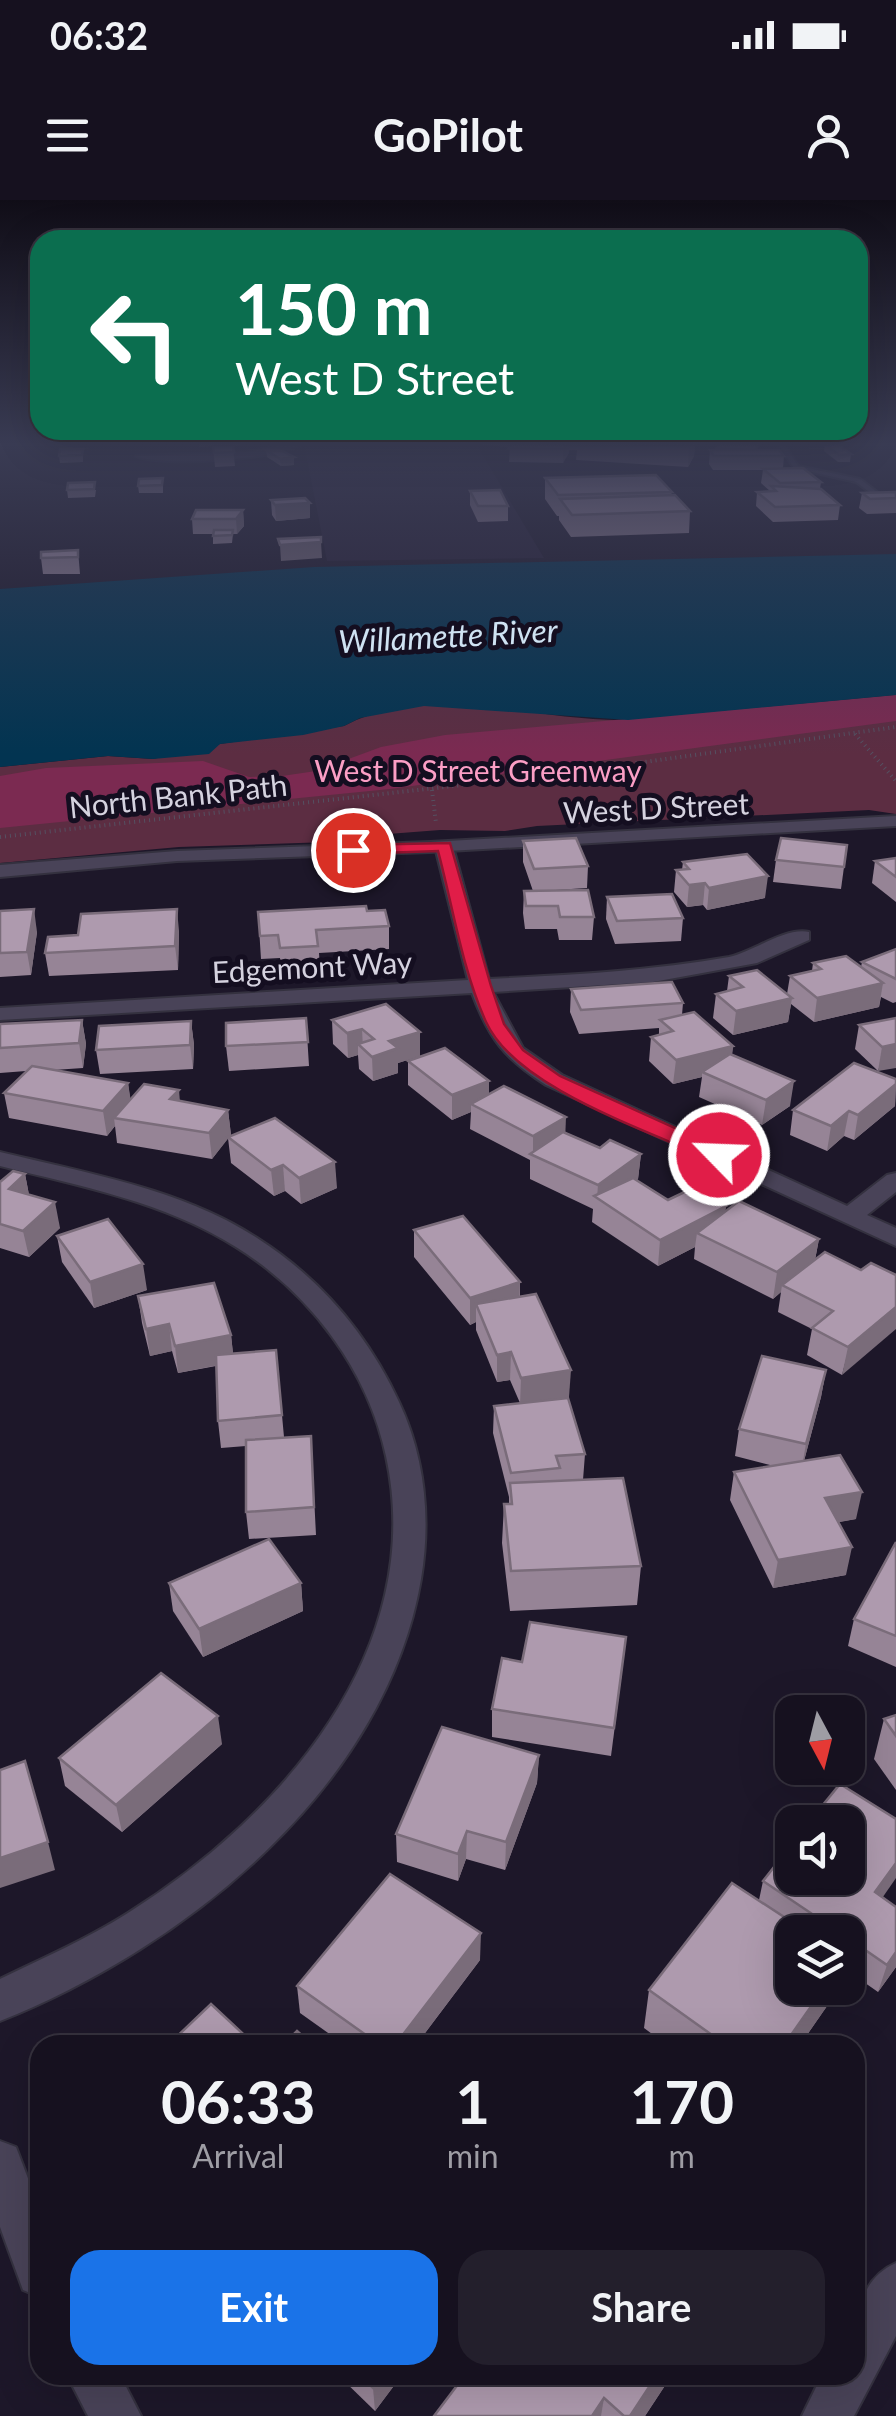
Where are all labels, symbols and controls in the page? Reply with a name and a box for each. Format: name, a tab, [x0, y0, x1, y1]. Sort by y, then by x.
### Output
text: 06:32	[50, 12, 148, 58]
icon: menu	[40, 108, 95, 163]
text: GoPilot	[373, 108, 523, 162]
icon: person	[801, 108, 856, 163]
text: 150 m	[235, 266, 432, 350]
icon: left	[70, 270, 200, 400]
text: West D Street	[235, 351, 514, 405]
water label: Willamette River	[337, 610, 560, 660]
park label: West D Street Greenway	[314, 752, 642, 788]
street label: North Bank Path	[67, 766, 289, 824]
street label: West D Street	[562, 784, 750, 830]
pin	[311, 808, 396, 893]
icon: arrive	[326, 823, 381, 878]
street label: Edgemont Way	[211, 943, 414, 989]
position arrow	[667, 1103, 771, 1207]
north arrow	[775, 1695, 865, 1785]
map controls	[775, 1695, 865, 2005]
button: sound	[775, 1805, 865, 1895]
button: layers	[775, 1915, 865, 2005]
text: 06:33	[161, 2065, 316, 2137]
text: 1	[455, 2065, 490, 2137]
text: 170	[630, 2065, 734, 2137]
text: Arrival	[192, 2136, 284, 2175]
text: min	[447, 2136, 499, 2175]
text: m	[669, 2136, 695, 2175]
button: Exit	[70, 2250, 438, 2365]
button: Share	[458, 2250, 825, 2365]

